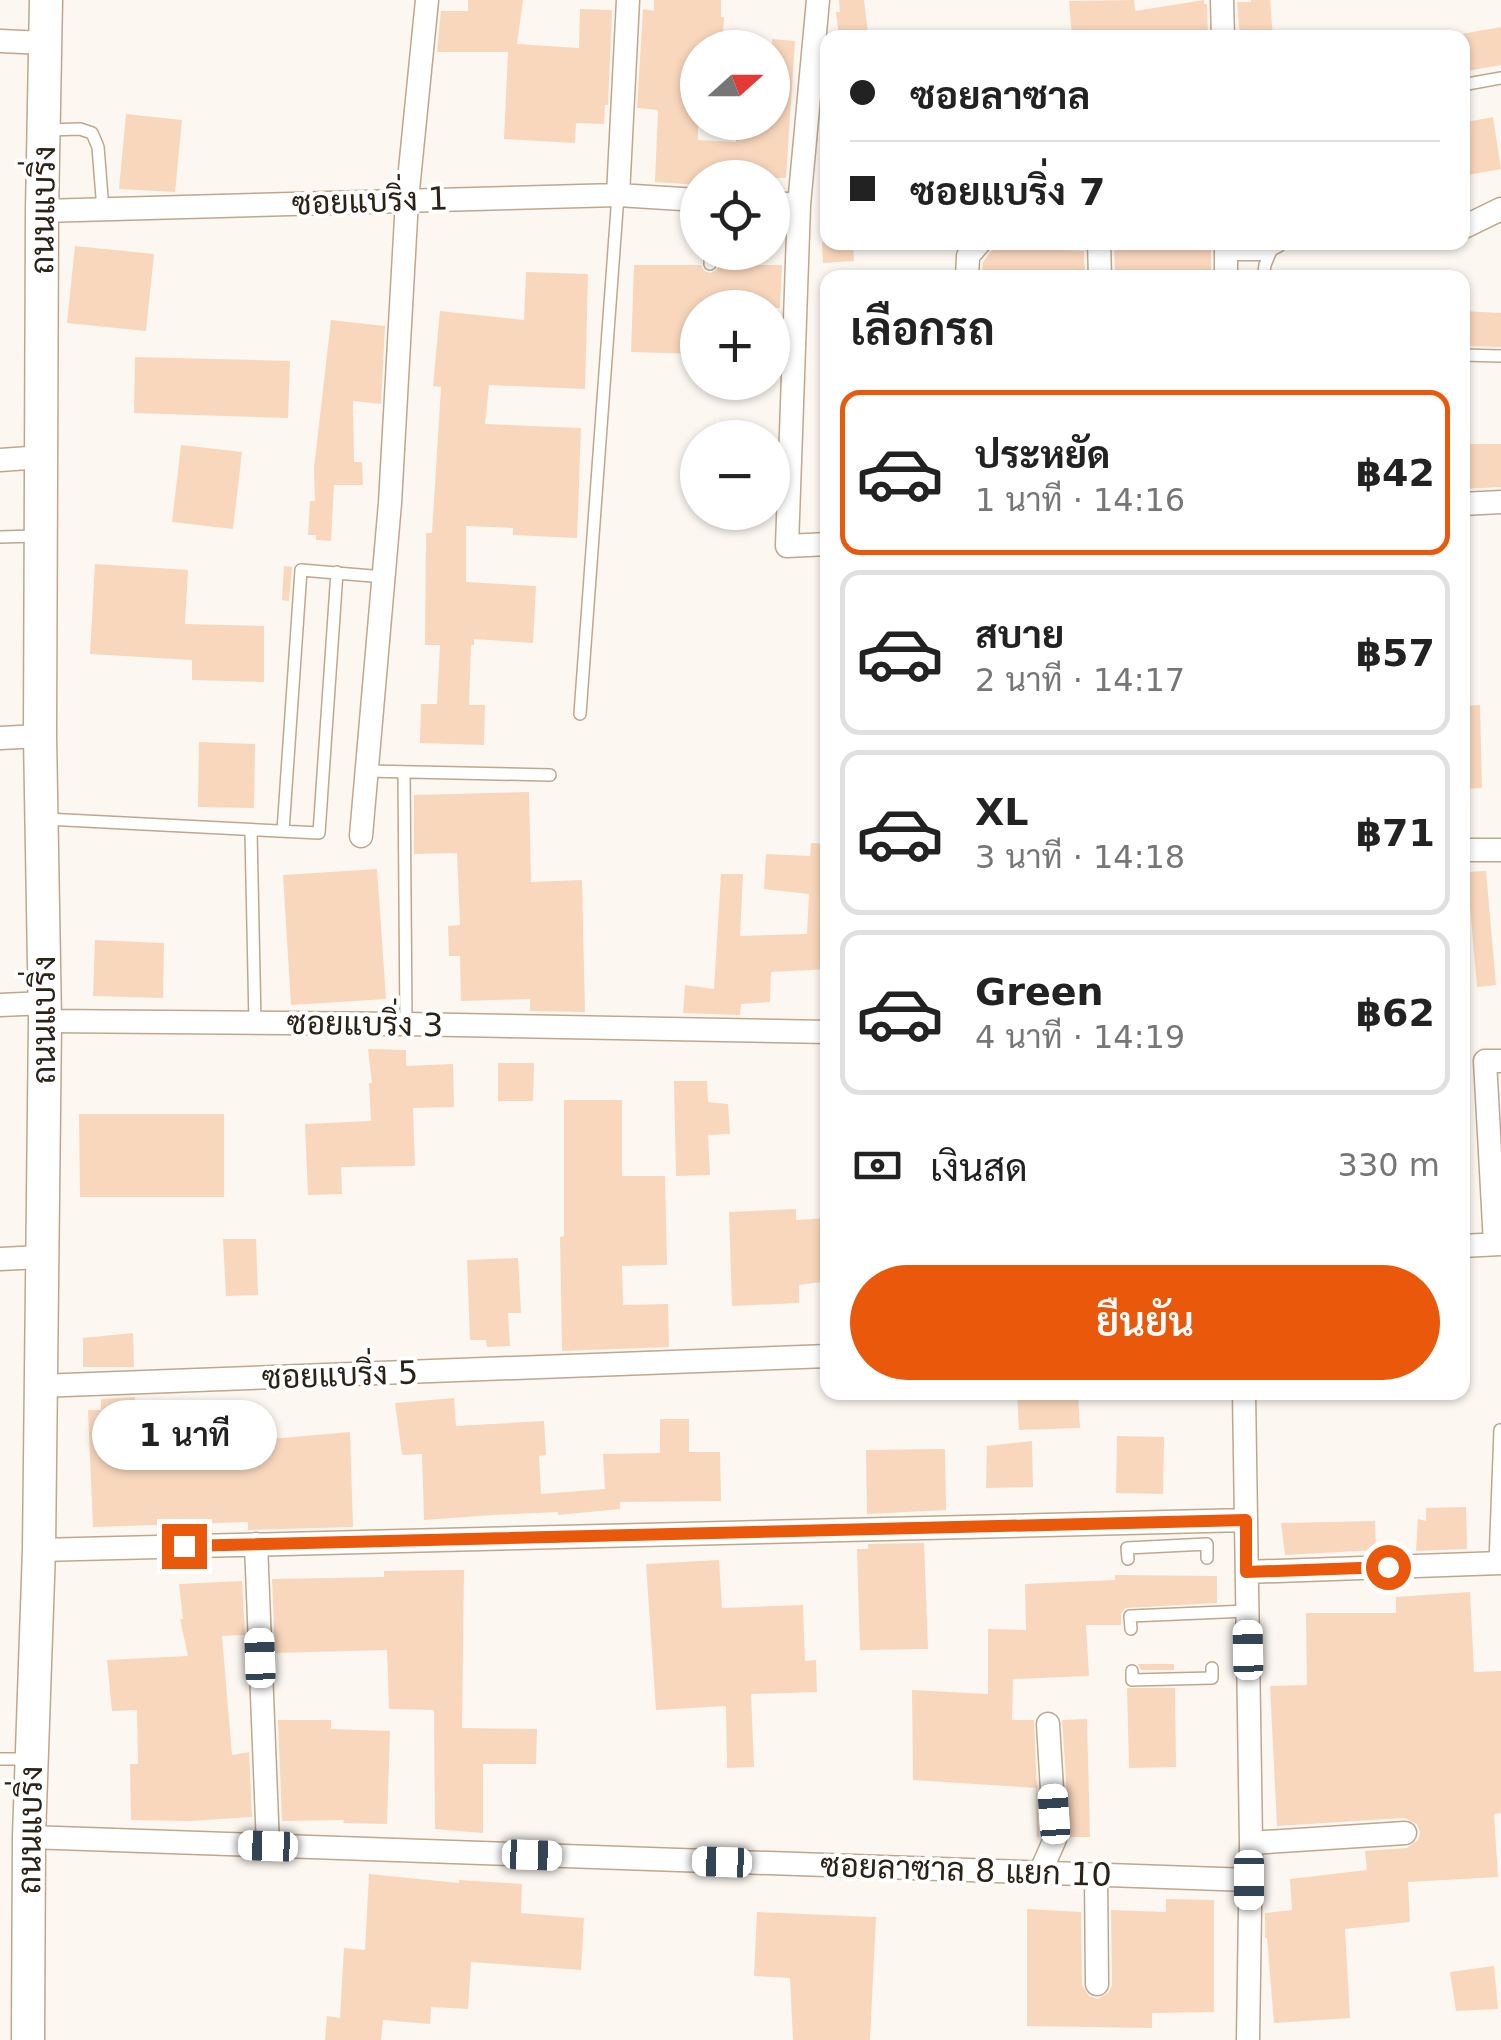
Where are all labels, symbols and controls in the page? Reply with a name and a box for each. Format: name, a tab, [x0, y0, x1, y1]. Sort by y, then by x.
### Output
north arrow	[680, 30, 790, 140]
map controls	[680, 30, 790, 530]
text: ซอยลาซาล	[910, 74, 1090, 118]
street label: ถนนแบริ่ง	[15, 145, 63, 275]
button: locate	[680, 160, 790, 270]
text: ซอยแบริ่ง 7	[910, 170, 1106, 214]
street label: ซอยแบริ่ง 1	[291, 172, 449, 223]
button: +	[680, 290, 790, 400]
text: เลือกรถ	[850, 303, 995, 356]
button: −	[680, 420, 790, 530]
icon: car	[855, 428, 945, 518]
text: ประหยัด	[975, 433, 1110, 477]
text: ฿42	[1356, 451, 1435, 495]
text: 1 นาที · 14:16	[975, 481, 1185, 519]
icon: car	[855, 608, 945, 698]
text: สบาย	[975, 613, 1064, 657]
text: ฿57	[1356, 631, 1435, 675]
text: 2 นาที · 14:17	[975, 661, 1185, 699]
icon: car	[855, 788, 945, 878]
text: XL	[975, 790, 1029, 834]
text: ฿71	[1356, 811, 1435, 855]
text: 3 นาที · 14:18	[975, 838, 1185, 876]
street label: ถนนแบริ่ง	[17, 956, 63, 1084]
icon: car	[855, 968, 945, 1058]
text: Green	[975, 970, 1104, 1014]
text: ฿62	[1356, 991, 1435, 1035]
street label: ซอยแบริ่ง 3	[286, 996, 444, 1044]
text: 4 นาที · 14:19	[975, 1018, 1185, 1056]
icon: cash	[850, 1138, 905, 1193]
text: เงินสด	[930, 1146, 1028, 1190]
text: 330 m	[1338, 1146, 1440, 1184]
button: ยืนยัน	[850, 1265, 1440, 1380]
street label: ซอยแบริ่ง 5	[261, 1346, 419, 1397]
callout: 1 นาที	[91, 1401, 276, 1471]
text: 1 นาที	[139, 1416, 230, 1454]
route end	[162, 1524, 207, 1569]
route start	[1366, 1545, 1411, 1590]
car	[1232, 1620, 1264, 1680]
car	[244, 1627, 276, 1689]
street label: ถนนแบริ่ง	[2, 1765, 50, 1895]
car	[1037, 1783, 1071, 1845]
car	[237, 1830, 299, 1862]
car	[501, 1839, 563, 1871]
car	[691, 1846, 753, 1878]
street label: ซอยลาซาล 8 แยก 10	[820, 1846, 1112, 1894]
car	[1234, 1850, 1264, 1910]

